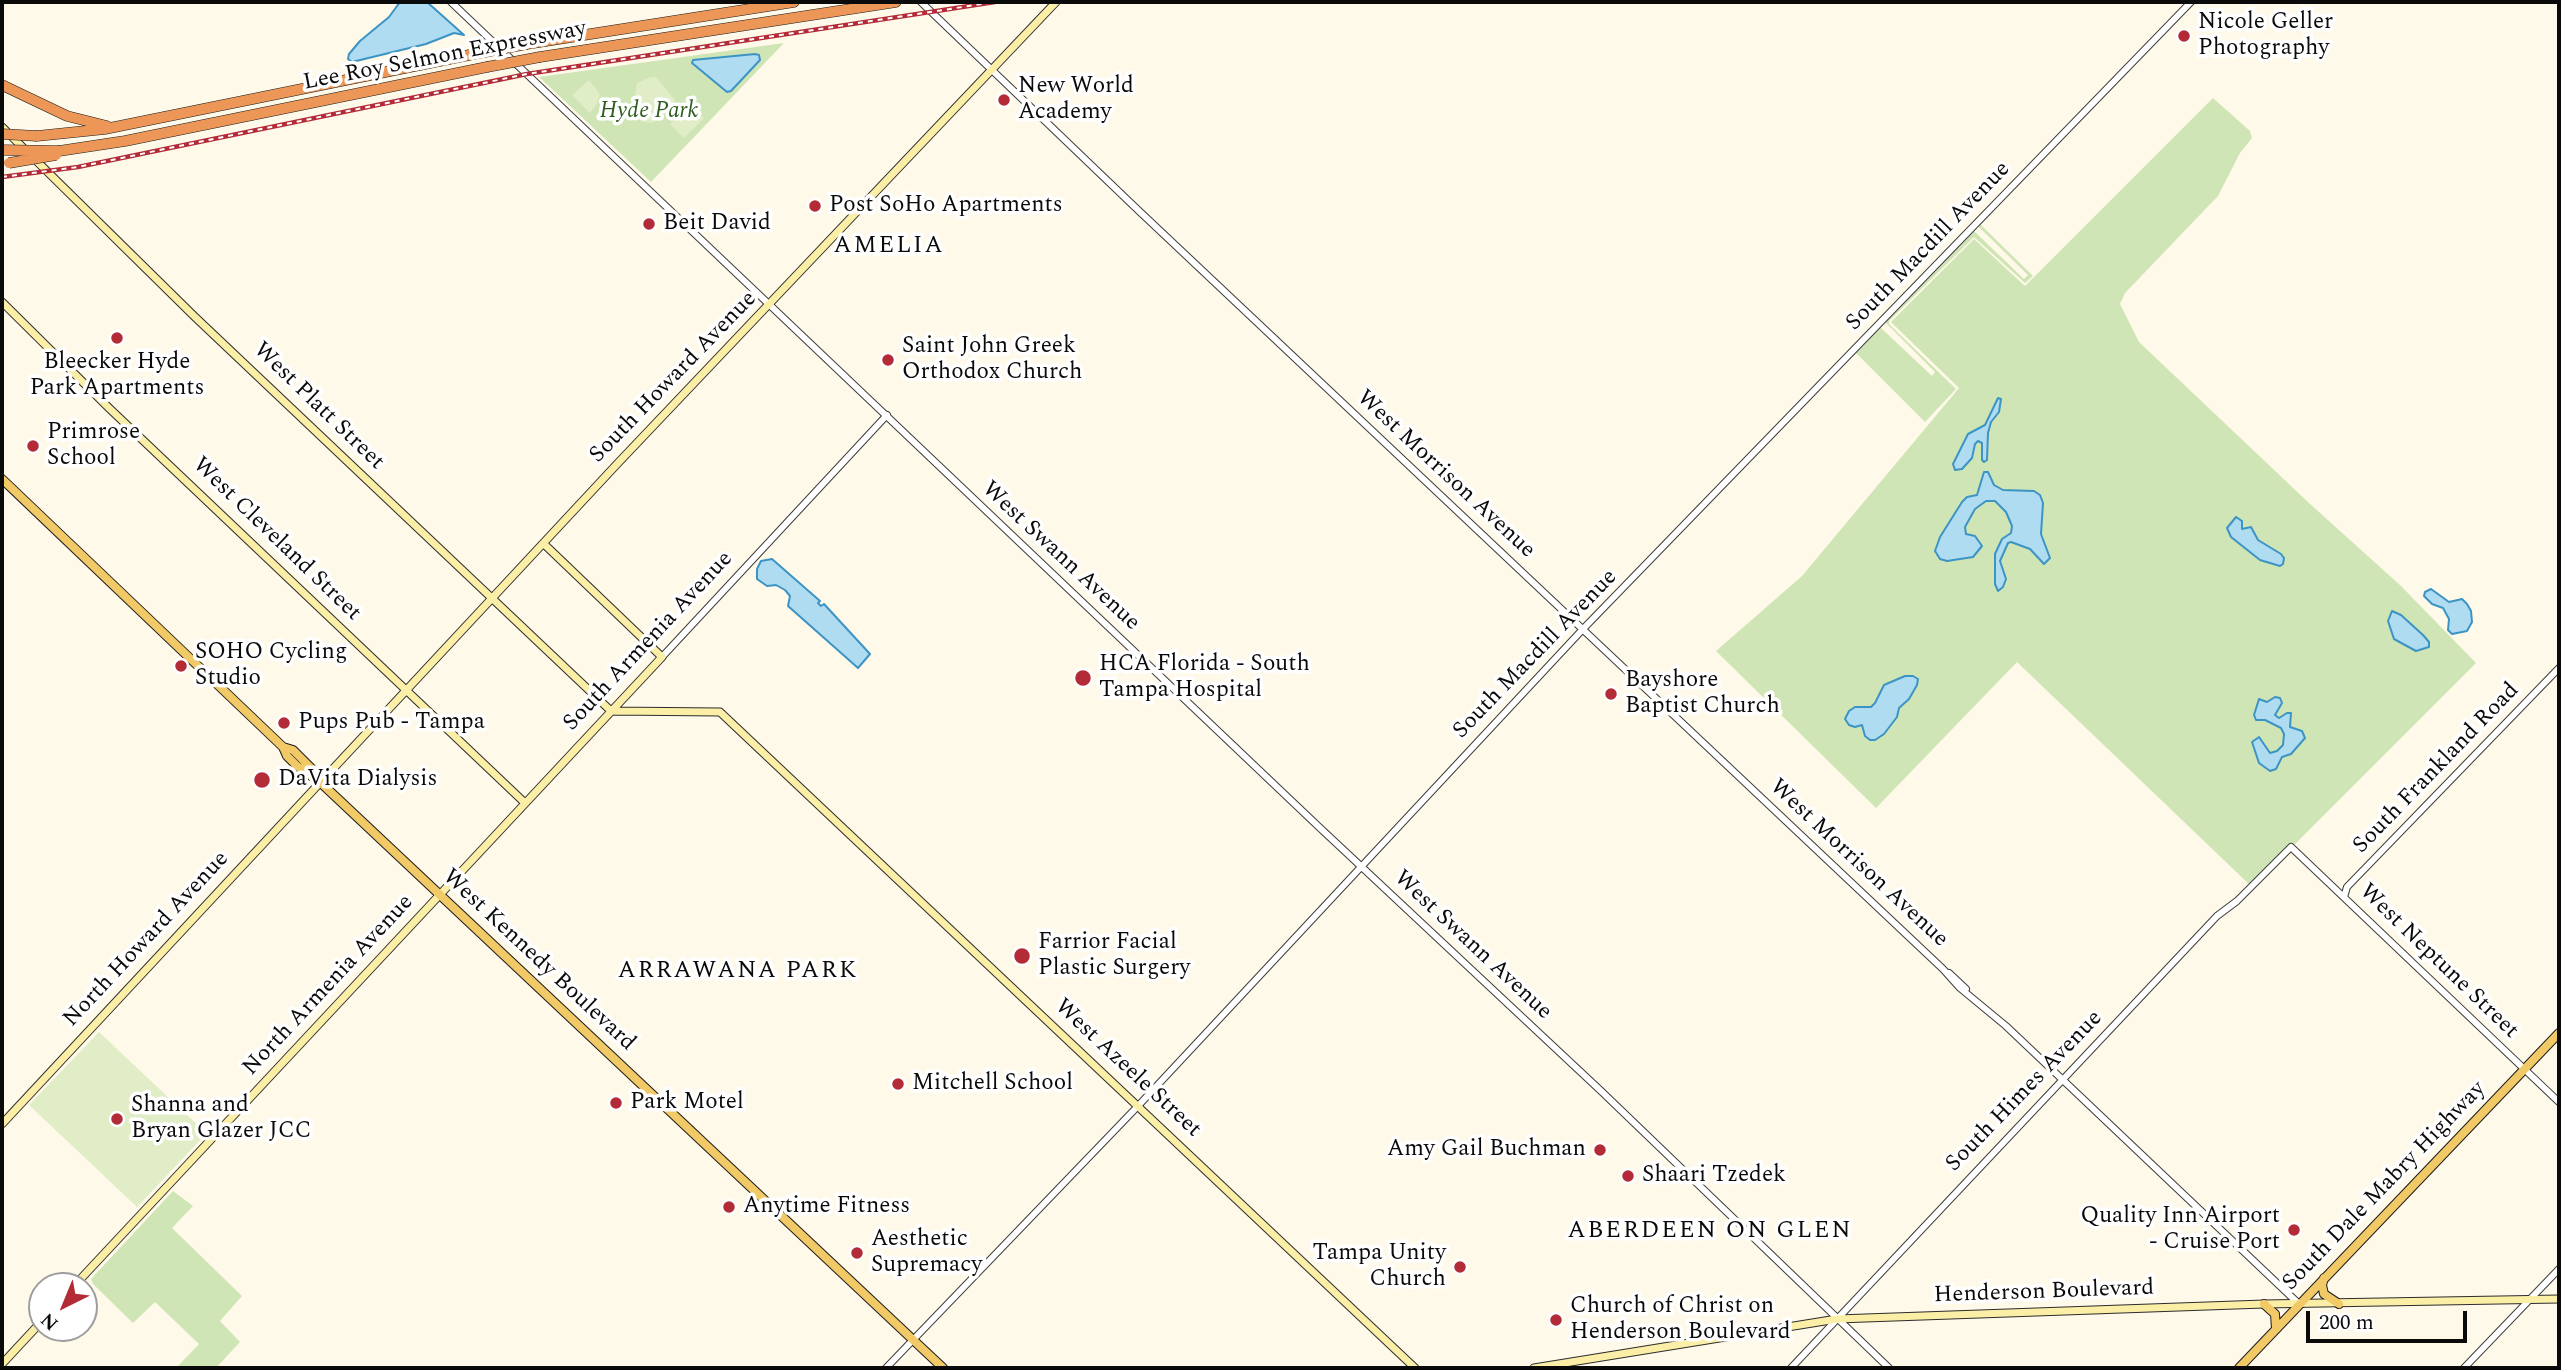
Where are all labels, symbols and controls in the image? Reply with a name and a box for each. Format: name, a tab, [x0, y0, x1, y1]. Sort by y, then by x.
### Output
place label: Nicole Geller Photography	[2198, 9, 2333, 63]
street label: Lee Roy Selmon Expressway	[301, 16, 589, 98]
marker: Nicole Geller Photography	[2176, 28, 2192, 44]
place label: New World Academy	[1018, 73, 1134, 127]
marker: New World Academy	[996, 92, 1012, 108]
park label: Hyde Park	[600, 98, 698, 126]
street label: South Macdill Avenue	[1841, 157, 2017, 337]
place label: Post SoHo Apartments	[829, 192, 1063, 220]
marker: Post SoHo Apartments	[807, 198, 823, 214]
place label: Beit David	[663, 210, 771, 238]
marker: Beit David	[641, 216, 657, 232]
district label: AMELIA	[834, 233, 944, 261]
street label: South Howard Avenue	[585, 286, 763, 470]
marker: Bleecker Hyde Park Apartments	[109, 330, 125, 346]
place label: Saint John Greek Orthodox Church	[902, 333, 1082, 387]
street label: West Platt Street	[247, 337, 389, 477]
place label: Bleecker Hyde Park Apartments	[30, 349, 204, 403]
marker: Saint John Greek Orthodox Church	[880, 352, 896, 368]
street label: West Morrison Avenue	[1350, 385, 1540, 565]
place label: Primrose School	[47, 419, 140, 473]
marker: Primrose School	[25, 438, 41, 454]
street label: West Cleveland Street	[186, 452, 366, 628]
street label: West Swann Avenue	[975, 476, 1145, 638]
street label: South Armenia Avenue	[558, 546, 740, 738]
street label: South Macdill Avenue	[1448, 565, 1624, 745]
place label: SOHO Cycling Studio	[195, 639, 347, 693]
place label: HCA Florida - South Tampa Hospital	[1099, 651, 1310, 705]
marker: SOHO Cycling Studio	[173, 658, 189, 674]
place label: Bayshore Baptist Church	[1625, 667, 1780, 721]
marker: HCA Florida - South Tampa Hospital	[1073, 668, 1093, 688]
street label: South Frankland Road	[2348, 678, 2526, 860]
marker: Bayshore Baptist Church	[1603, 686, 1619, 702]
place label: Pups Pub - Tampa	[298, 709, 485, 737]
marker: Pups Pub - Tampa	[276, 715, 292, 731]
place label: DaVita Dialysis	[278, 766, 437, 794]
marker: DaVita Dialysis	[252, 770, 272, 790]
street label: West Morrison Avenue	[1763, 774, 1953, 954]
street label: North Howard Avenue	[58, 846, 236, 1034]
street label: West Kennedy Boulevard	[436, 864, 640, 1058]
street label: West Swann Avenue	[1387, 865, 1557, 1027]
street label: West Neptune Street	[2353, 879, 2523, 1045]
street label: North Armenia Avenue	[238, 890, 420, 1082]
place label: Farrior Facial Plastic Surgery	[1038, 929, 1190, 983]
marker: Farrior Facial Plastic Surgery	[1012, 946, 1032, 966]
district label: ARRAWANA PARK	[619, 958, 857, 986]
street label: West Azeele Street	[1048, 994, 1206, 1144]
street label: South Himes Avenue	[1941, 1006, 2109, 1178]
place label: Mitchell School	[912, 1070, 1073, 1098]
marker: Mitchell School	[890, 1076, 906, 1092]
street label: South Dale Mabry Highway	[2278, 1076, 2492, 1298]
place label: Park Motel	[630, 1089, 744, 1117]
place label: Shanna and Bryan Glazer JCC	[131, 1092, 311, 1146]
marker: Park Motel	[608, 1095, 624, 1111]
marker: Shanna and Bryan Glazer JCC	[109, 1111, 125, 1127]
place label: Amy Gail Buchman	[1387, 1136, 1586, 1164]
marker: Amy Gail Buchman	[1592, 1142, 1608, 1158]
place label: Shaari Tzedek	[1642, 1162, 1786, 1190]
marker: Shaari Tzedek	[1620, 1168, 1636, 1184]
place label: Anytime Fitness	[743, 1193, 910, 1221]
marker: Anytime Fitness	[721, 1199, 737, 1215]
place label: Quality Inn Airport - Cruise Port	[2081, 1203, 2280, 1257]
district label: ABERDEEN ON GLEN	[1569, 1218, 1851, 1246]
marker: Quality Inn Airport - Cruise Port	[2286, 1222, 2302, 1238]
place label: Aesthetic Supremacy	[871, 1226, 982, 1280]
place label: Tampa Unity Church	[1312, 1240, 1446, 1294]
marker: Aesthetic Supremacy	[849, 1245, 865, 1261]
marker: Tampa Unity Church	[1452, 1259, 1468, 1275]
north arrow	[28, 1272, 98, 1342]
street label: Henderson Boulevard	[1933, 1275, 2155, 1311]
place label: Church of Christ on Henderson Boulevard	[1570, 1293, 1791, 1347]
scale bar	[2309, 1296, 2470, 1340]
text: N	[34, 1305, 65, 1337]
text: 200 m	[2319, 1307, 2374, 1339]
marker: Church of Christ on Henderson Boulevard	[1548, 1312, 1564, 1328]

